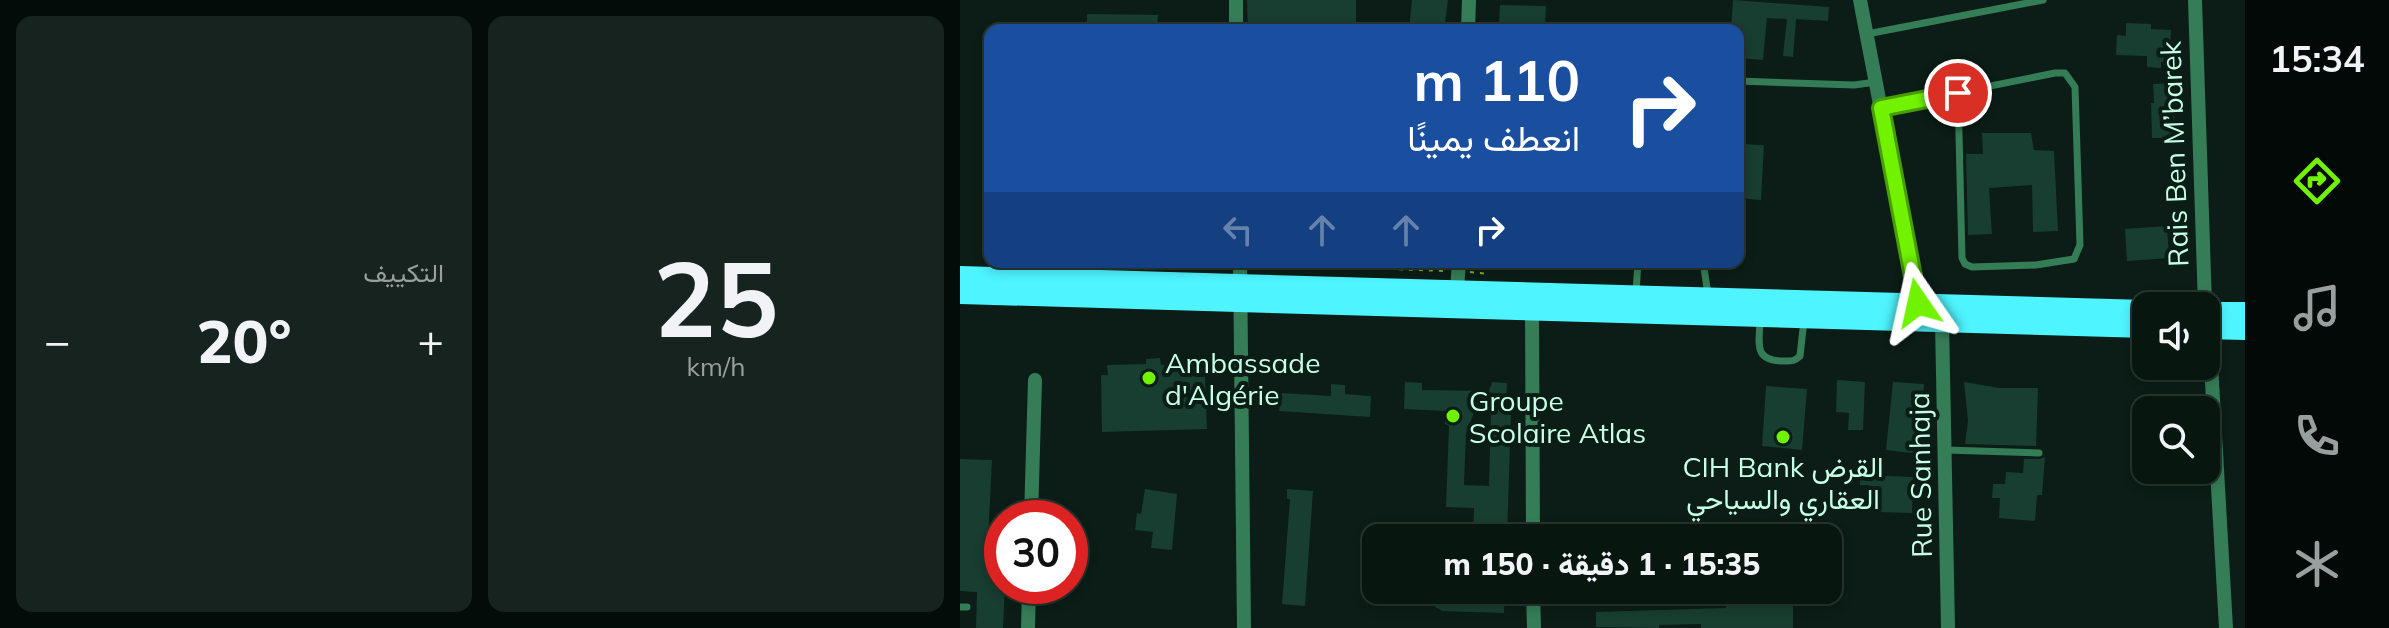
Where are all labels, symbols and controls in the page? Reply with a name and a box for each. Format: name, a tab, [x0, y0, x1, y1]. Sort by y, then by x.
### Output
text: 15:34	[2269, 36, 2365, 81]
street label: Rais Ben M’barek	[2153, 40, 2195, 267]
text: 110 m	[1413, 45, 1580, 115]
icon: right	[1608, 56, 1712, 160]
pin	[1924, 59, 1992, 127]
icon: arrive	[1936, 71, 1980, 115]
text: انعطف يمينًا	[1407, 115, 1580, 160]
icon: directions	[2289, 153, 2345, 209]
icon: left	[1216, 208, 1260, 252]
icon: ahead	[1300, 208, 1344, 252]
icon: ahead	[1384, 208, 1428, 252]
icon: right	[1468, 208, 1512, 252]
text: 25	[654, 232, 778, 363]
text: التكييف	[363, 256, 444, 289]
position arrow	[1876, 261, 1960, 345]
icon: music	[2289, 280, 2345, 336]
map controls	[2132, 292, 2220, 484]
button: sound	[2132, 292, 2220, 380]
text: 20°	[196, 303, 292, 378]
text: −	[44, 313, 70, 368]
text: +	[418, 313, 444, 368]
place label: Ambassade d'Algérie	[1165, 345, 1320, 412]
text: km/h	[687, 350, 745, 383]
marker: Ambassade d'Algérie	[1140, 369, 1158, 387]
place label: Groupe Scolaire Atlas	[1469, 383, 1646, 450]
street label: Rue Sanhaja	[1901, 392, 1939, 558]
button: search	[2132, 396, 2220, 484]
marker: Groupe Scolaire Atlas	[1444, 407, 1462, 425]
icon: phone	[2289, 408, 2345, 464]
marker: CIH Bank القرض العقاري والسياحي	[1774, 428, 1792, 446]
place label: CIH Bank القرض العقاري والسياحي	[1682, 449, 1884, 522]
speed limit sign: 30	[984, 500, 1088, 604]
icon: climate	[2289, 536, 2345, 592]
text: 15:35 · 1 دقيقة · 150 m	[1444, 545, 1760, 583]

